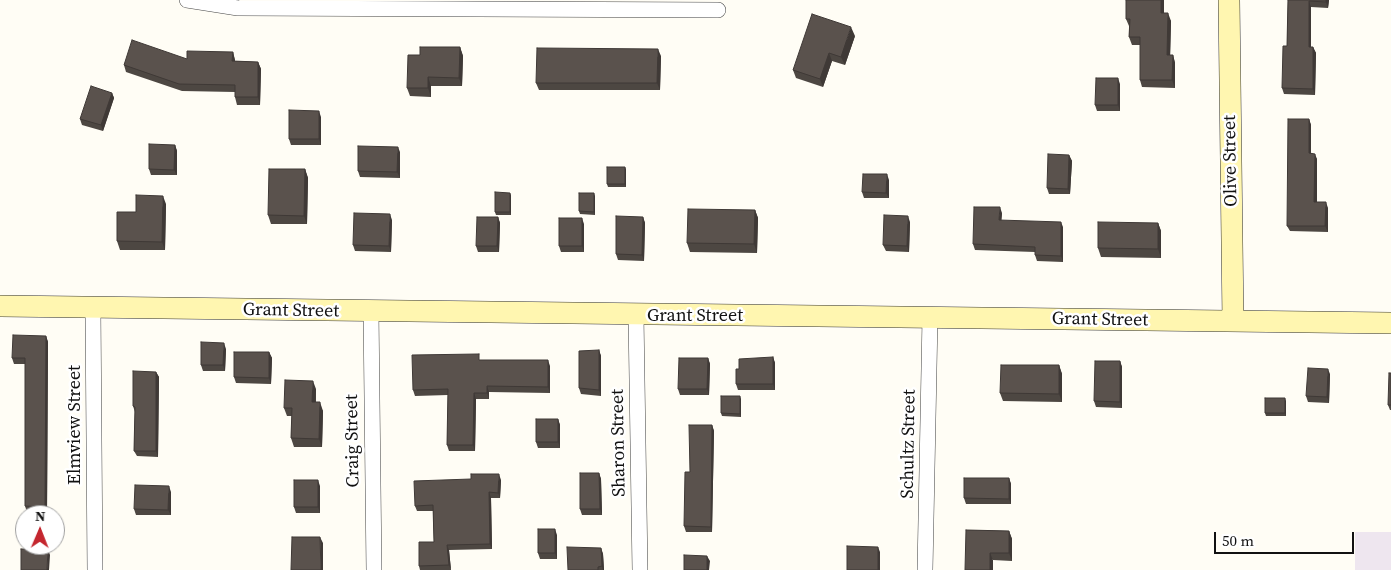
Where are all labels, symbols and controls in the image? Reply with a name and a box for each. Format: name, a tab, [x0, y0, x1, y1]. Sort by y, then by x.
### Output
street label: Olive Street	[1219, 115, 1243, 207]
street label: Grant Street	[243, 299, 339, 323]
street label: Grant Street	[647, 305, 743, 327]
street label: Grant Street	[1052, 308, 1148, 332]
street label: Elmview Street	[64, 365, 86, 485]
street label: Sharon Street	[607, 389, 631, 497]
street label: Schultz Street	[897, 389, 921, 499]
street label: Craig Street	[341, 394, 365, 488]
north arrow	[15, 505, 65, 555]
text: N	[35, 506, 46, 526]
scale bar	[1216, 522, 1356, 554]
text: 50 m	[1222, 530, 1254, 551]

